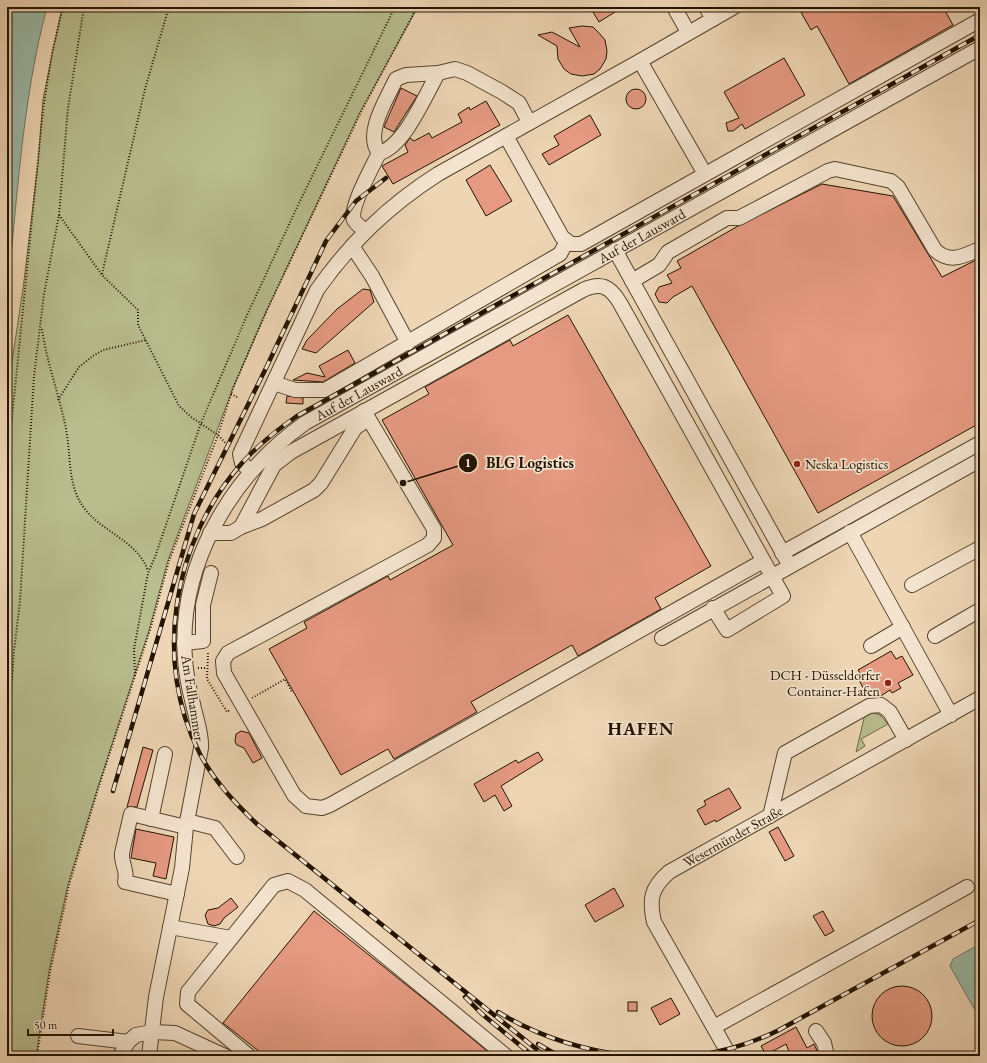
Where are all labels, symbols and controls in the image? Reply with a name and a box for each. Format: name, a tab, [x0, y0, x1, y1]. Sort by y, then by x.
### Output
street label: Auf der Lausward	[594, 204, 689, 268]
street label: Auf der Lausward	[311, 361, 406, 425]
callout: BLG Logistics	[458, 449, 582, 476]
text: BLG Logistics	[486, 453, 574, 472]
text: 1	[465, 455, 471, 471]
place label: Neska Logistics	[805, 455, 889, 473]
marker: Neska Logistics	[792, 459, 802, 469]
street label: Am Fallhammer	[177, 653, 209, 743]
place label: DCH - Düsseldorfer Container-Hafen	[770, 666, 881, 700]
marker: DCH - Düsseldorfer Container-Hafen	[883, 678, 893, 688]
district label: HAFEN	[608, 717, 674, 740]
street label: Wesermünder Straße	[680, 801, 786, 871]
scale bar	[28, 1011, 113, 1037]
text: 50 m	[34, 1017, 58, 1033]

